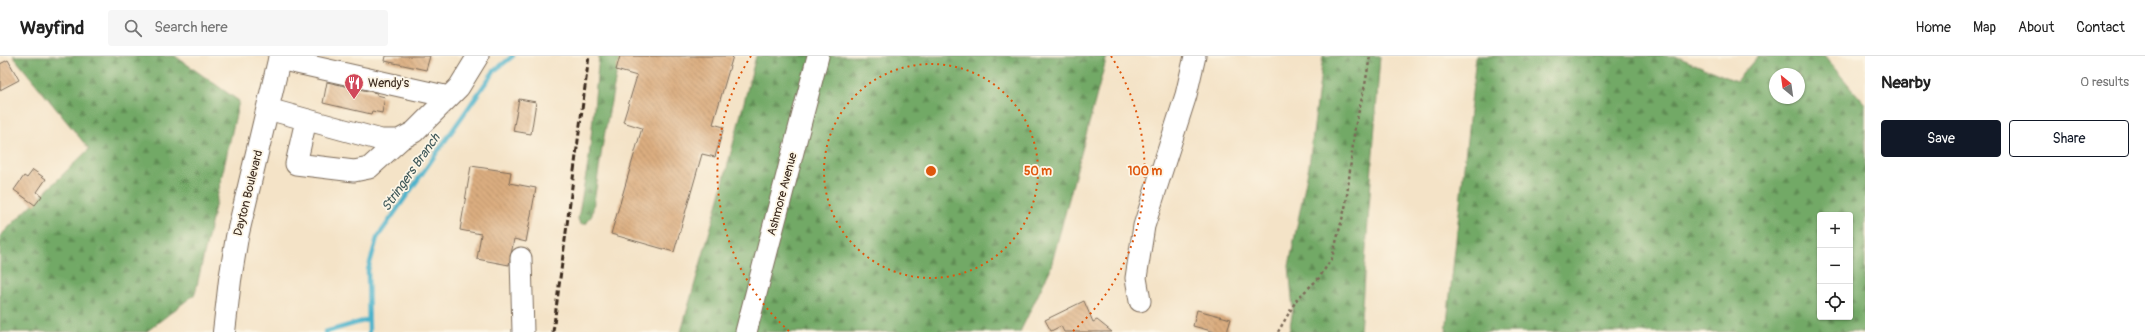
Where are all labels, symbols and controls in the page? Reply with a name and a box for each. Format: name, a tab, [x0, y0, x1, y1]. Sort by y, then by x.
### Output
search box	[108, 10, 388, 46]
text: Wayfind	[20, 16, 84, 40]
icon: search	[122, 17, 144, 39]
text: Search here	[154, 18, 228, 37]
text: Home	[1916, 19, 1951, 36]
text: Map	[1973, 19, 1996, 36]
text: About	[2018, 19, 2054, 36]
text: Contact	[2076, 19, 2125, 36]
north arrow	[1769, 68, 1805, 104]
restaurant icon: Wendy's	[343, 72, 365, 100]
text: Nearby	[1881, 72, 1930, 93]
text: 0 results	[2080, 74, 2129, 90]
place label: Wendy's	[368, 76, 410, 91]
button: Save	[1881, 120, 2001, 157]
button: Share	[2009, 120, 2129, 157]
water label: Stringers Branch	[378, 130, 444, 214]
street label: Dayton Boulevard	[231, 149, 266, 237]
street label: Ashmore Avenue	[764, 151, 801, 237]
centre of rings	[924, 164, 938, 178]
text: 50 m	[1024, 164, 1052, 179]
text: 100 m	[1128, 164, 1163, 179]
map controls	[1817, 212, 1853, 320]
button: +	[1817, 212, 1853, 248]
button: −	[1817, 248, 1853, 284]
button: locate	[1817, 284, 1853, 320]

